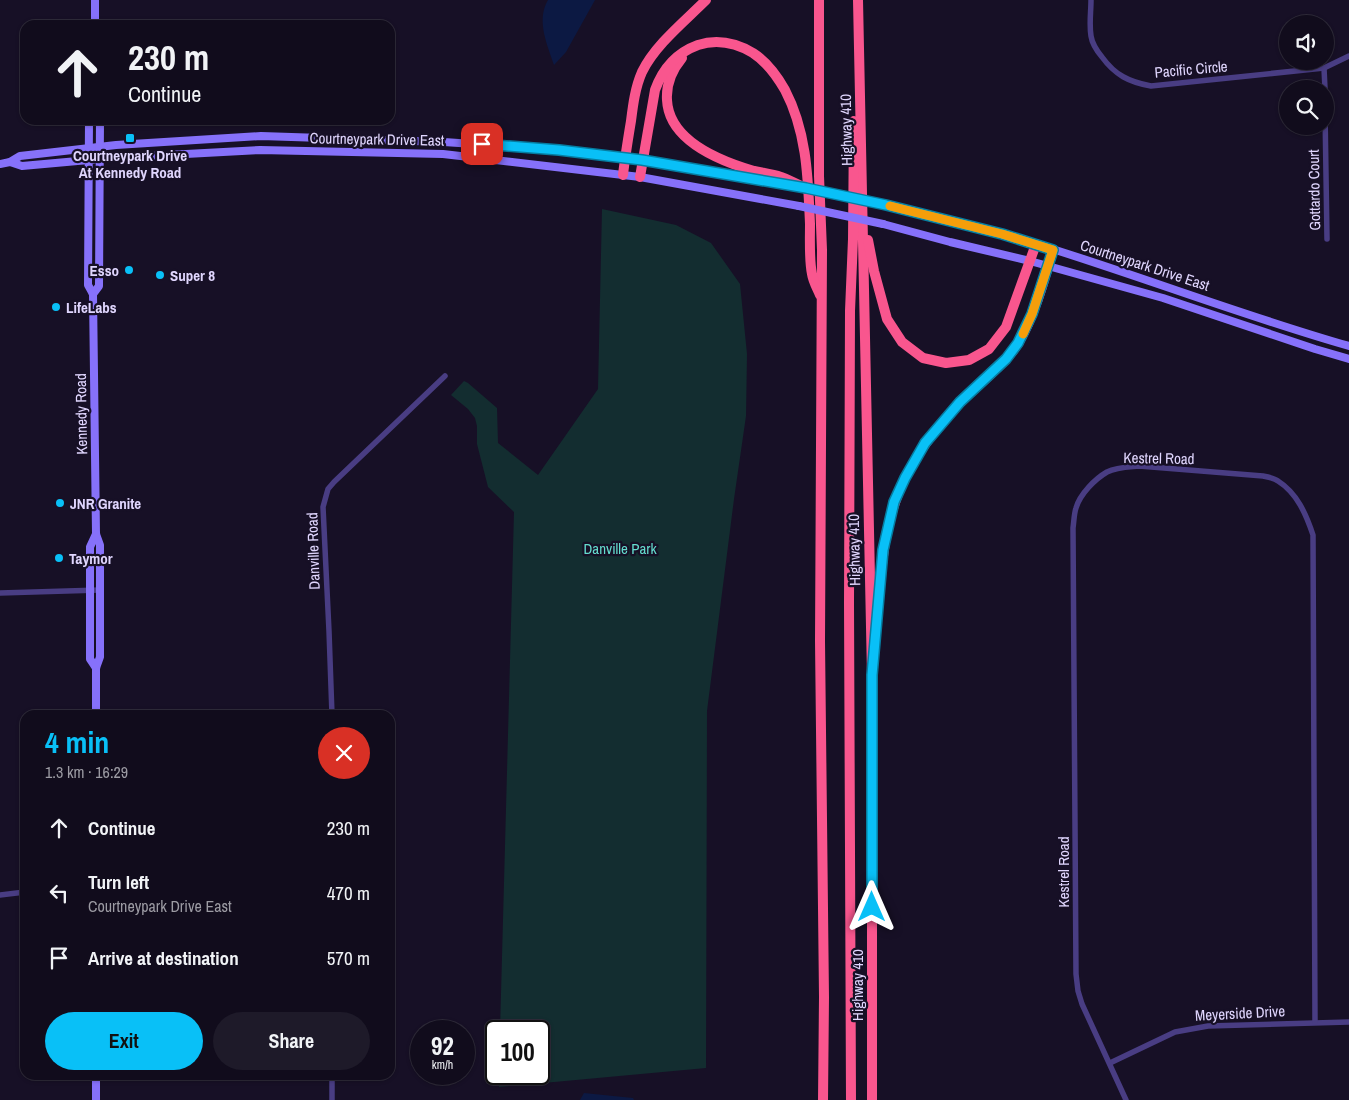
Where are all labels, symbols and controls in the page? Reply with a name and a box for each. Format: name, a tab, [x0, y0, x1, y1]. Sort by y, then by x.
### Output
map controls	[1279, 15, 1334, 135]
button: sound	[1279, 15, 1334, 70]
text: 230 m	[128, 34, 209, 81]
icon: ahead	[45, 40, 110, 105]
street label: Pacific Circle	[1154, 55, 1229, 83]
text: Continue	[128, 79, 201, 109]
button: search	[1279, 80, 1334, 135]
street label: Highway 410	[835, 94, 857, 166]
pin	[461, 123, 503, 165]
street label: Courtneypark Drive East	[309, 127, 445, 151]
icon: arrive	[468, 130, 496, 158]
marker: Courtneypark Drive At Kennedy Road	[124, 132, 136, 144]
place label: Courtneypark Drive At Kennedy Road	[73, 145, 187, 183]
street label: Gottardo Court	[1303, 149, 1325, 231]
street label: Courtneypark Drive East	[1078, 234, 1213, 296]
place label: Esso	[90, 260, 119, 281]
marker: Esso	[123, 264, 135, 276]
place label: Super 8	[170, 265, 215, 286]
marker: Super 8	[154, 269, 166, 281]
place label: LifeLabs	[66, 297, 117, 318]
marker: LifeLabs	[50, 301, 62, 313]
street label: Kennedy Road	[70, 373, 92, 455]
street label: Kestrel Road	[1123, 447, 1195, 469]
place label: JNR Granite	[70, 493, 141, 514]
marker: JNR Granite	[54, 497, 66, 509]
street label: Danville Road	[301, 512, 325, 590]
street label: Highway 410	[843, 514, 865, 586]
park label: Danville Park	[583, 538, 657, 559]
place label: Taymor	[69, 548, 113, 569]
marker: Taymor	[53, 552, 65, 564]
text: 4 min	[45, 722, 109, 762]
button: close	[318, 727, 370, 779]
text: 1.3 km · 16:29	[45, 761, 128, 783]
icon: ahead	[45, 814, 73, 842]
text: Continue	[88, 815, 156, 841]
text: 230 m	[327, 815, 370, 841]
street label: Kestrel Road	[1053, 836, 1074, 908]
text: Turn left	[88, 869, 149, 895]
icon: left	[45, 879, 73, 907]
text: 470 m	[327, 880, 370, 906]
position arrow	[845, 880, 897, 932]
text: Courtneypark Drive East	[88, 895, 232, 917]
icon: arrive	[45, 944, 73, 972]
text: Arrive at destination	[88, 945, 239, 971]
text: 570 m	[327, 945, 370, 971]
street label: Highway 410	[847, 949, 868, 1021]
street label: Meyerside Drive	[1194, 1000, 1286, 1026]
button: Exit	[45, 1012, 203, 1070]
button: Share	[213, 1012, 370, 1070]
speed limit sign: 100	[485, 1020, 550, 1085]
text: 92	[431, 1029, 454, 1063]
text: km/h	[432, 1057, 453, 1073]

